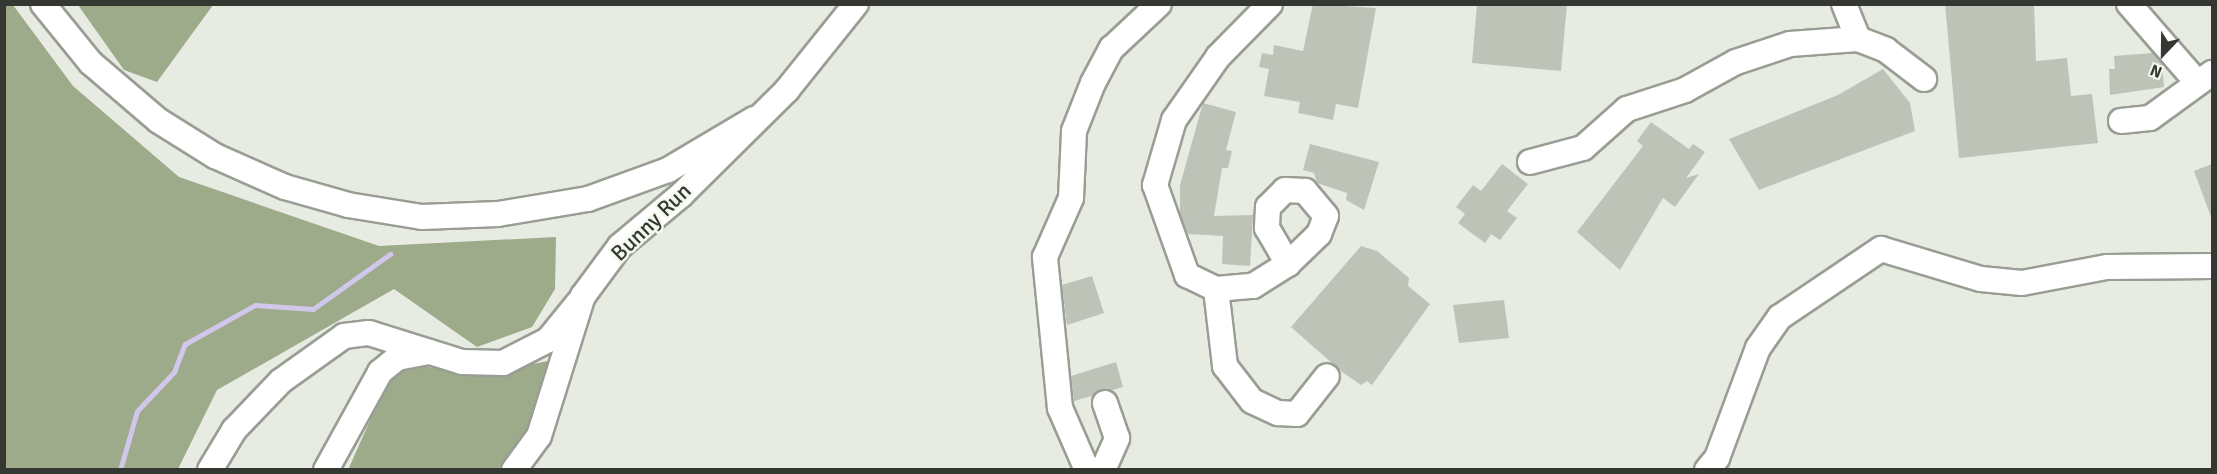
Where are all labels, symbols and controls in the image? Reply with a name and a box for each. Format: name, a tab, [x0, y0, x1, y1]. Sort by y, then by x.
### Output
north arrow	[2133, 24, 2193, 84]
text: N	[2147, 59, 2165, 82]
street label: Bunny Run	[606, 177, 696, 267]

